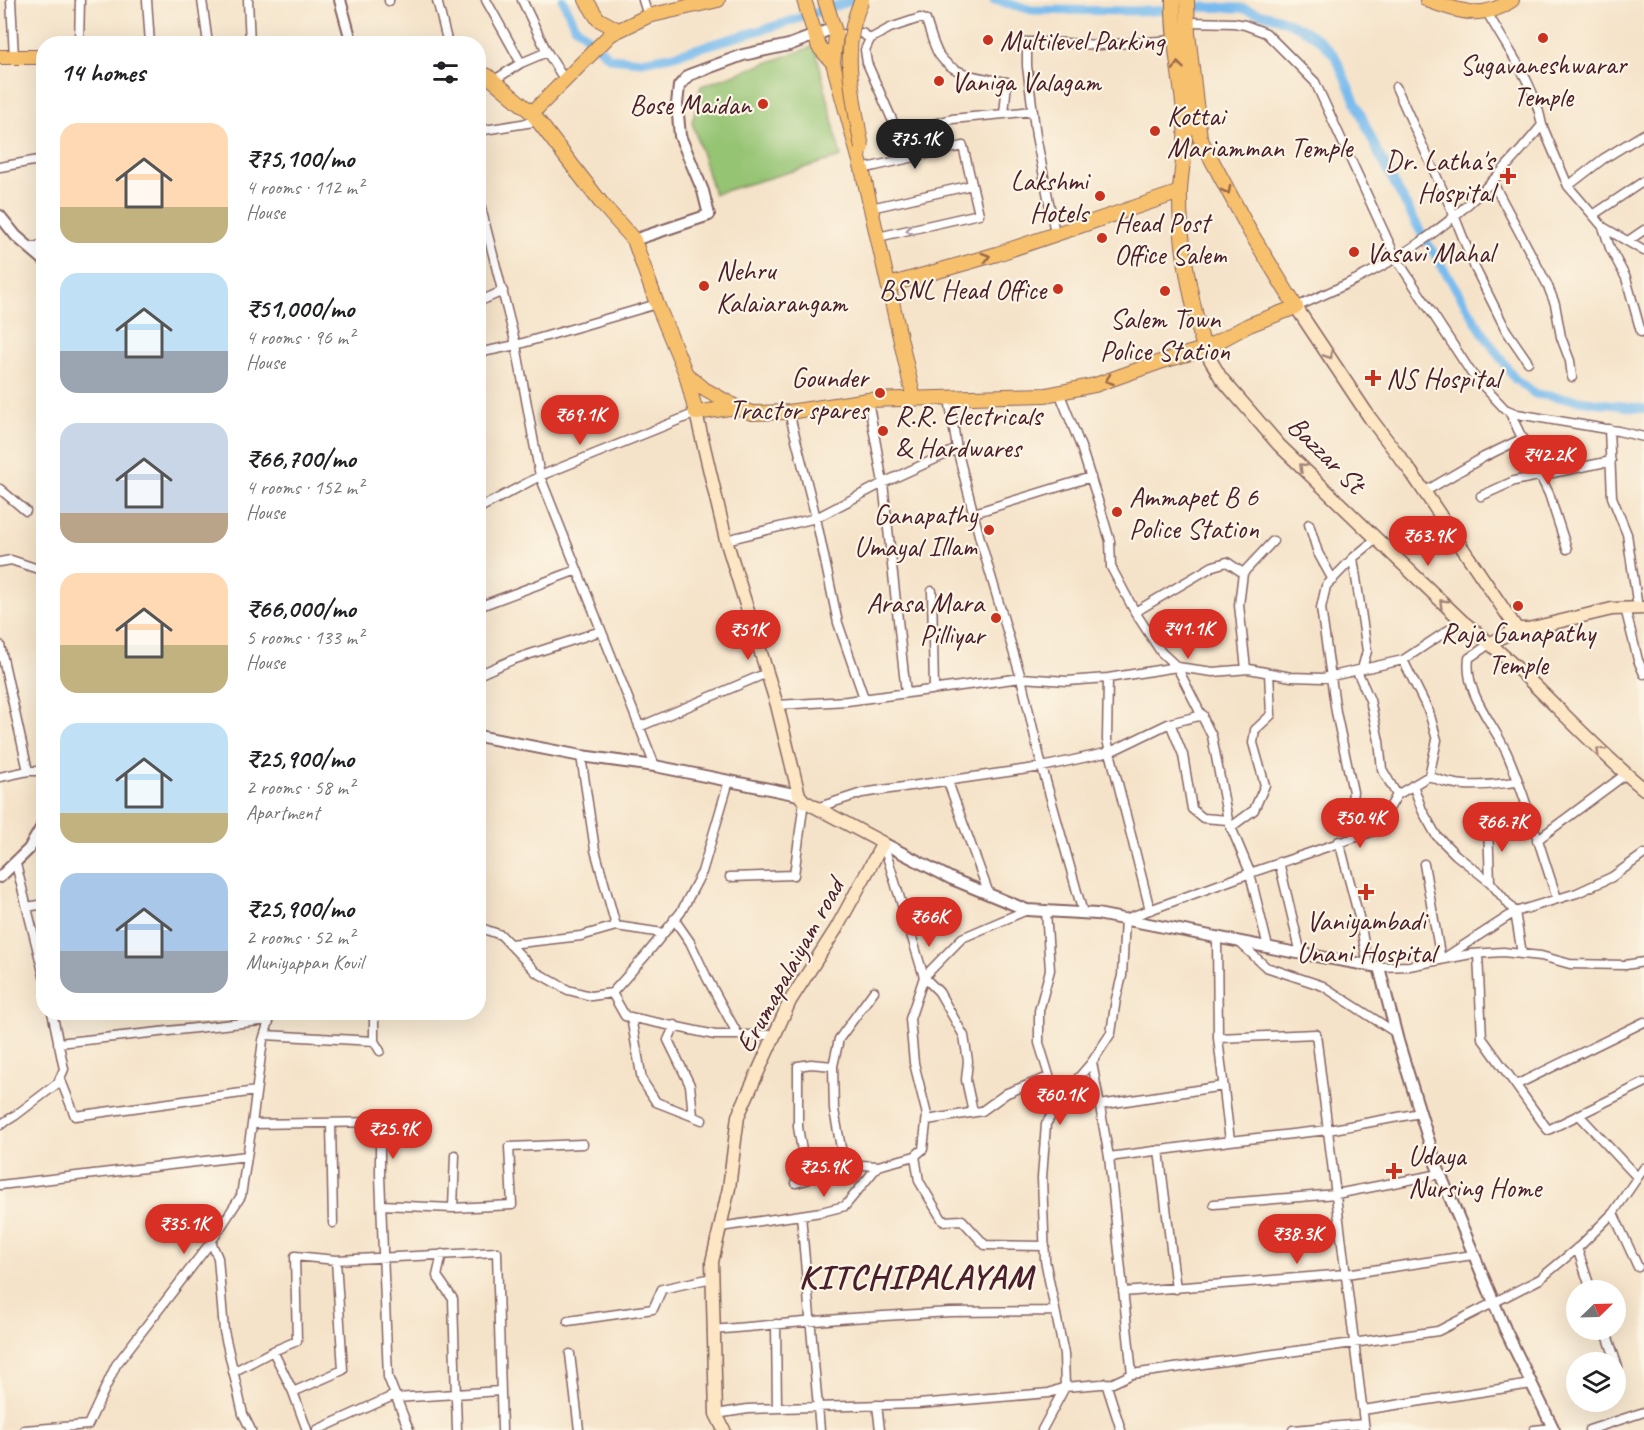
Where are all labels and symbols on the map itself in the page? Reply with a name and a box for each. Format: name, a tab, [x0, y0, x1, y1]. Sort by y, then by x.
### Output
place label: Multilevel Parking	[1000, 23, 1166, 58]
marker: Sugavaneshwarar Temple	[1536, 31, 1550, 45]
marker: Multilevel Parking	[981, 33, 995, 47]
place label: Sugavaneshwarar Temple	[1460, 47, 1628, 114]
one-way arrow	[1172, 61, 1185, 70]
place label: Vaniga Valagam	[951, 64, 1103, 99]
marker: Vaniga Valagam	[932, 74, 946, 88]
place label: Bose Maidan	[629, 87, 752, 122]
marker: Bose Maidan	[756, 97, 770, 111]
place label: Kottai Mariamman Temple	[1167, 98, 1354, 165]
pin: ₹75.1K	[866, 119, 964, 170]
marker: Kottai Mariamman Temple	[1148, 124, 1162, 138]
place label: Dr. Latha's Hospital	[1385, 143, 1499, 210]
place label: Lakshmi Hotels	[1010, 163, 1092, 230]
marker: Dr. Latha's Hospital	[1499, 167, 1517, 185]
one-way arrow	[1220, 183, 1231, 194]
marker: Lakshmi Hotels	[1093, 189, 1107, 203]
place label: Head Post Office Salem	[1114, 205, 1228, 272]
one-way arrow	[905, 222, 915, 235]
marker: Head Post Office Salem	[1095, 231, 1109, 245]
place label: Vasavi Mahal	[1366, 235, 1499, 270]
marker: Vasavi Mahal	[1347, 245, 1361, 259]
one-way arrow	[980, 252, 991, 264]
place label: Nehru Kalaiarangam	[716, 253, 849, 320]
place label: BSNL Head Office	[879, 272, 1048, 307]
marker: Nehru Kalaiarangam	[697, 279, 711, 293]
marker: BSNL Head Office	[1051, 282, 1065, 296]
marker: Salem Town Police Station	[1158, 284, 1172, 298]
place label: Salem Town Police Station	[1100, 301, 1230, 368]
one-way arrow	[1322, 349, 1334, 359]
place label: Gounder Tractor spares	[729, 360, 870, 427]
place label: NS Hospital	[1386, 361, 1505, 396]
marker: NS Hospital	[1364, 369, 1382, 387]
one-way arrow	[1104, 373, 1115, 386]
marker: Gounder Tractor spares	[873, 386, 887, 400]
pin: ₹69.1K	[531, 395, 629, 446]
place label: R.R. Electricals & Hardwares	[895, 398, 1044, 465]
street label: Bazzar St	[1280, 408, 1375, 503]
marker: R.R. Electricals & Hardwares	[876, 424, 890, 438]
pin: ₹42.2K	[1499, 435, 1597, 486]
one-way arrow	[1299, 464, 1310, 475]
place label: Ammapet B 6 Police Station	[1129, 479, 1259, 546]
place label: Ganapathy Umayal Illam	[854, 497, 979, 564]
marker: Ammapet B 6 Police Station	[1110, 505, 1124, 519]
pin: ₹63.9K	[1379, 516, 1477, 567]
marker: Ganapathy Umayal Illam	[982, 523, 996, 537]
place label: Arasa Mara Pilliyar	[867, 585, 987, 652]
one-way arrow	[1439, 599, 1449, 610]
marker: Raja Ganapathy Temple	[1511, 599, 1525, 613]
pin: ₹41.1K	[1139, 609, 1237, 660]
pin: ₹51K	[712, 610, 784, 661]
marker: Arasa Mara Pilliyar	[989, 611, 1003, 625]
place label: Raja Ganapathy Temple	[1441, 615, 1598, 682]
one-way arrow	[1596, 747, 1607, 757]
pin: ₹50.4K	[1311, 798, 1409, 849]
pin: ₹66.7K	[1453, 802, 1551, 853]
street label: Erumapalaiyam road	[727, 869, 854, 1058]
marker: Vaniyambadi Unani Hospital	[1357, 883, 1375, 901]
pin: ₹66K	[893, 897, 965, 948]
place label: Vaniyambadi Unani Hospital	[1296, 903, 1441, 970]
pin: ₹60.1K	[1011, 1075, 1109, 1126]
pin: ₹25.9K	[344, 1109, 442, 1160]
place label: Udaya Nursing Home	[1408, 1138, 1543, 1205]
pin: ₹25.9K	[775, 1147, 873, 1198]
marker: Udaya Nursing Home	[1385, 1162, 1403, 1180]
pin: ₹35.1K	[135, 1204, 233, 1255]
pin: ₹38.3K	[1248, 1214, 1346, 1265]
district label: KITCHIPALAYAM	[799, 1255, 1036, 1298]
north arrow	[1566, 1280, 1626, 1340]

